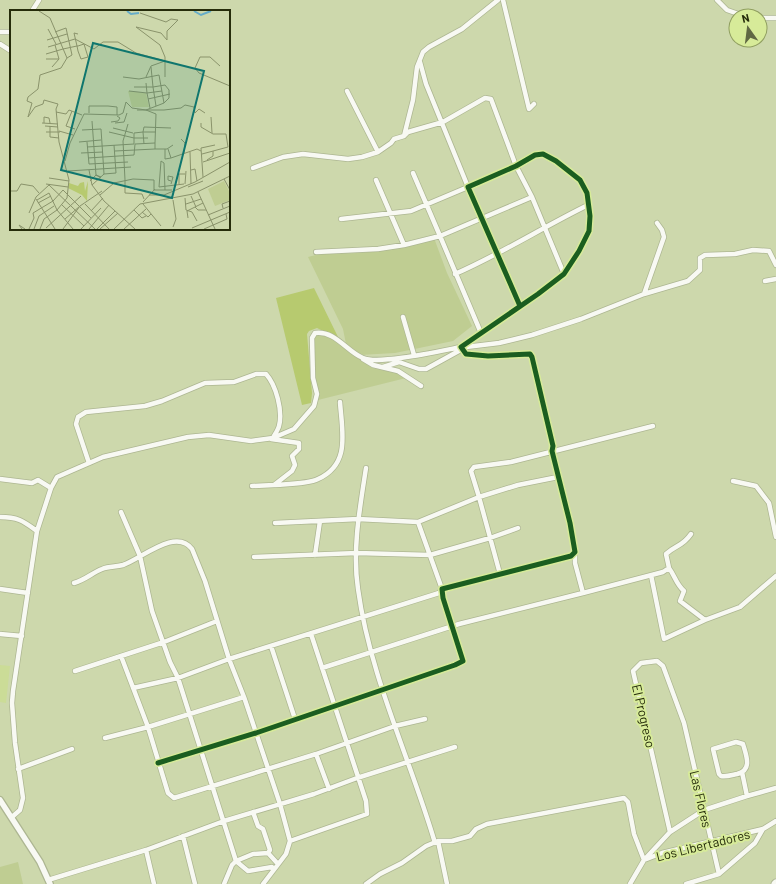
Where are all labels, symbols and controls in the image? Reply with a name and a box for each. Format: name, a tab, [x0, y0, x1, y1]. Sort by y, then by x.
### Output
north arrow	[728, 8, 768, 48]
inset map	[10, 10, 230, 230]
text: N	[740, 11, 751, 25]
street label: El Progreso	[629, 683, 659, 749]
street label: Las Flores	[687, 769, 715, 829]
street label: Los Libertadores	[654, 826, 752, 864]

